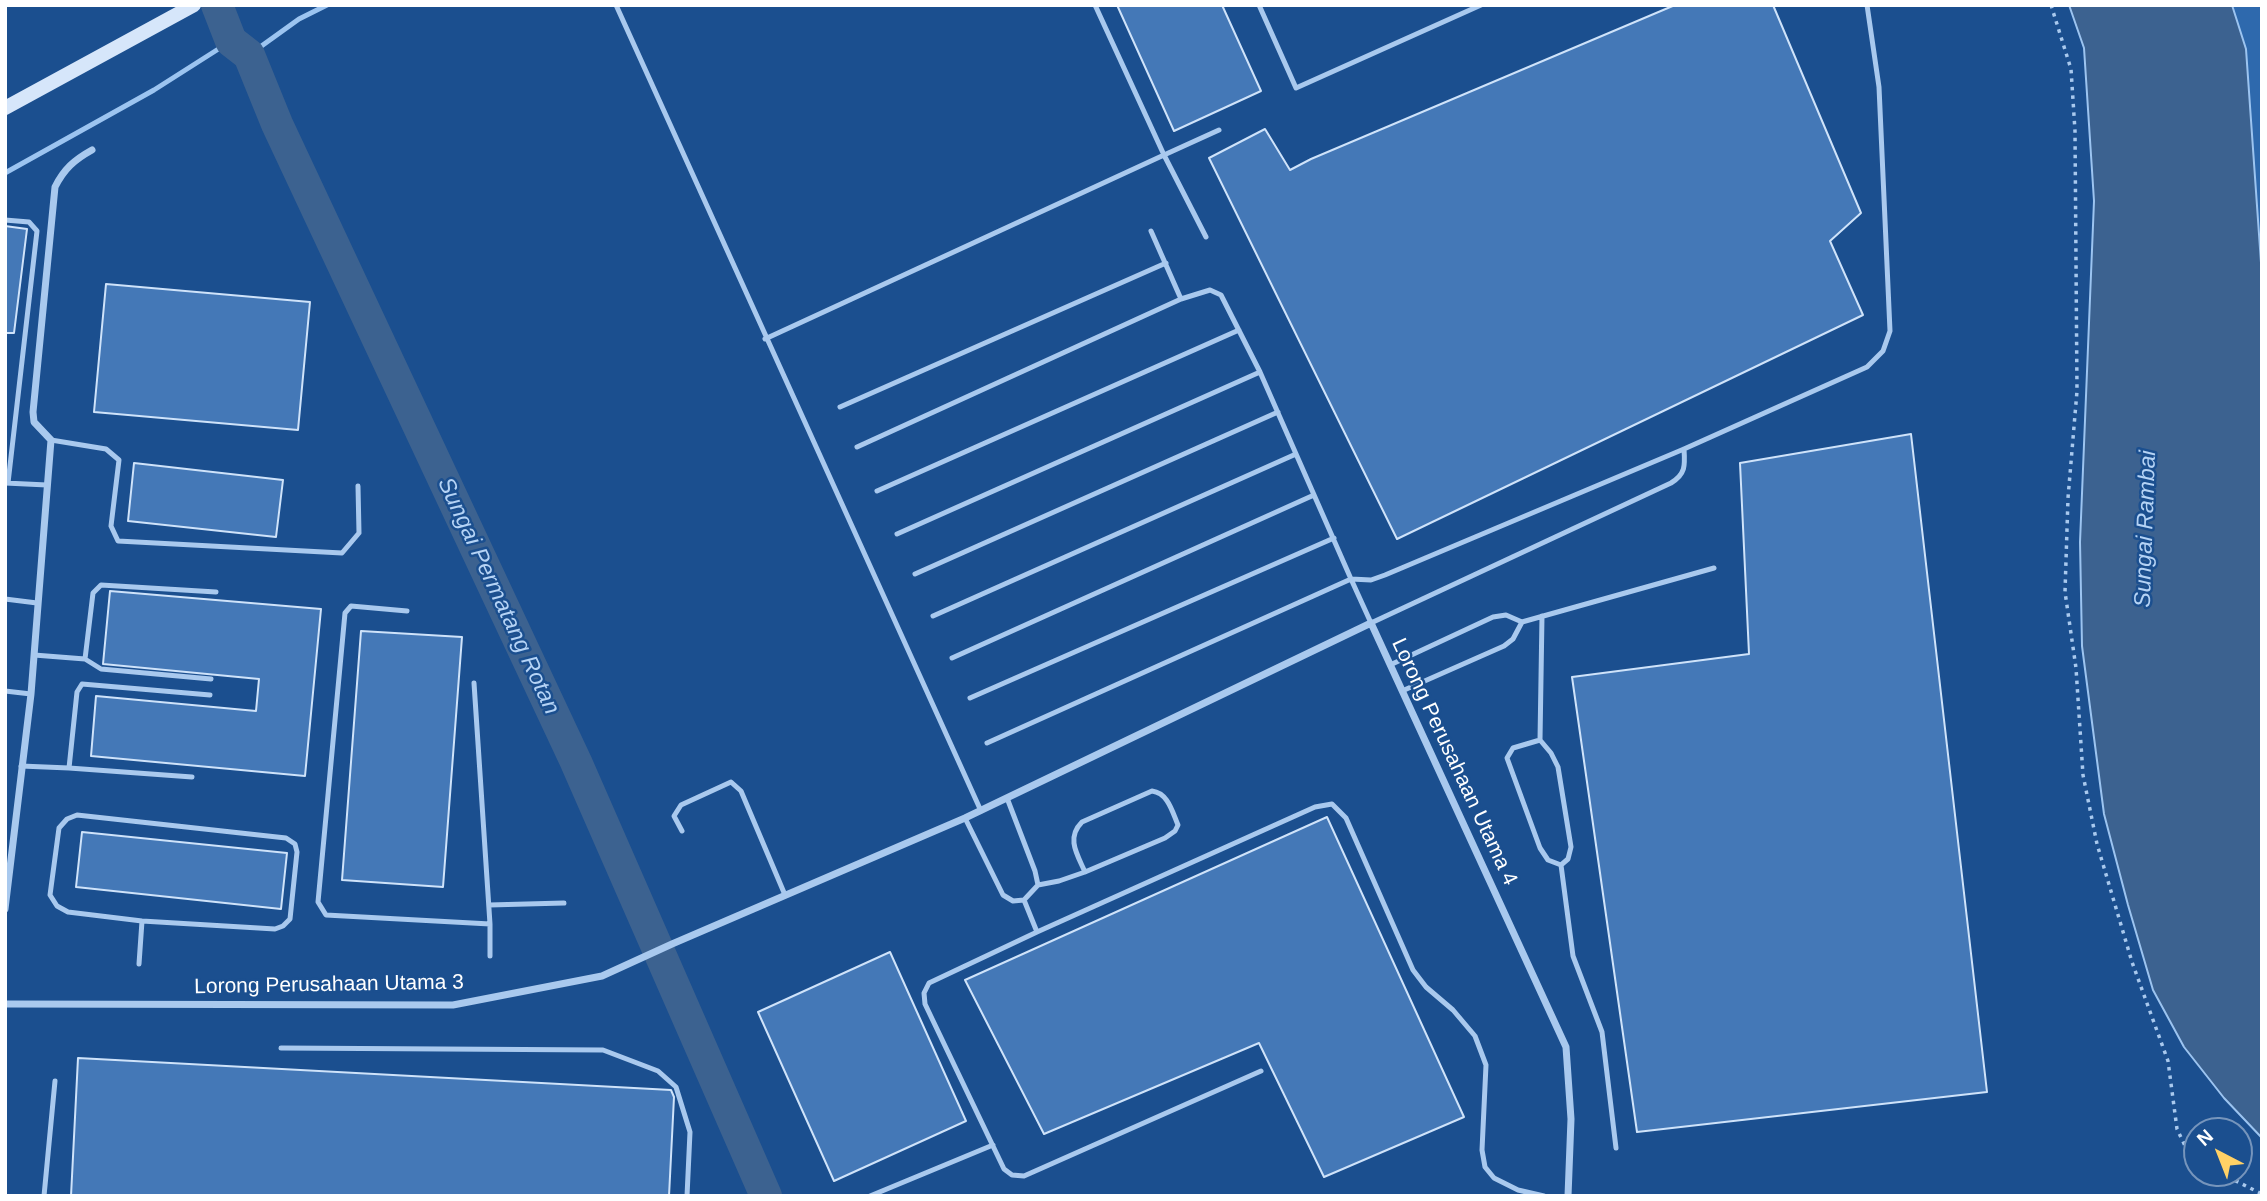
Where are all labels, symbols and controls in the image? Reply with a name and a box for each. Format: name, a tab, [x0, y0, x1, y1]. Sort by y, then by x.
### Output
water label: Sungai Rambai	[2129, 450, 2163, 608]
water label: Sungai Permatang Rotan	[431, 473, 565, 719]
street label: Lorong Perusahaan Utama 4	[1386, 634, 1522, 890]
street label: Lorong Perusahaan Utama 3	[194, 970, 464, 1000]
north arrow	[2183, 1117, 2253, 1187]
text: N	[2193, 1125, 2217, 1150]

